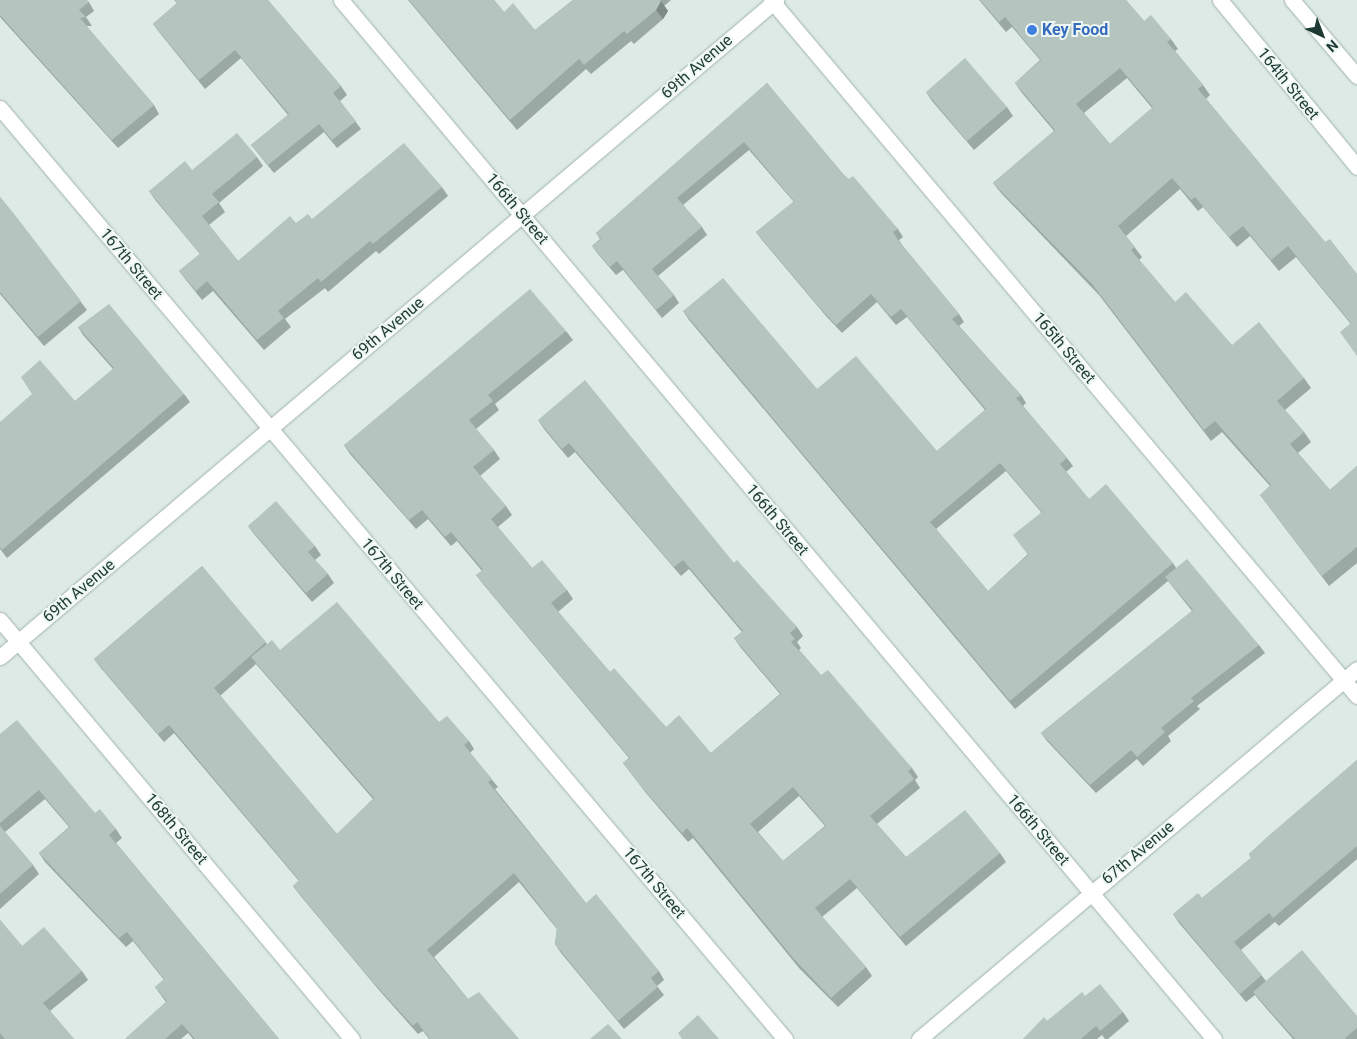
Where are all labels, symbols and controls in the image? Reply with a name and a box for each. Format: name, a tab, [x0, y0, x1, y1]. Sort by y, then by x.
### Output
north arrow	[1297, 10, 1347, 60]
place label: Key Food	[1042, 20, 1108, 40]
marker: Key Food	[1026, 24, 1038, 36]
street label: 69th Avenue	[657, 31, 737, 103]
text: N	[1323, 37, 1341, 55]
street label: 164th Street	[1253, 44, 1323, 124]
street label: 166th Street	[482, 169, 552, 249]
street label: 167th Street	[96, 224, 166, 304]
street label: 69th Avenue	[348, 293, 428, 365]
street label: 165th Street	[1029, 308, 1099, 388]
street label: 166th Street	[742, 480, 812, 560]
street label: 167th Street	[357, 534, 427, 614]
street label: 69th Avenue	[39, 555, 119, 627]
street label: 168th Street	[141, 789, 211, 869]
street label: 166th Street	[1003, 790, 1073, 870]
street label: 67th Avenue	[1098, 817, 1178, 889]
street label: 167th Street	[619, 843, 689, 923]

